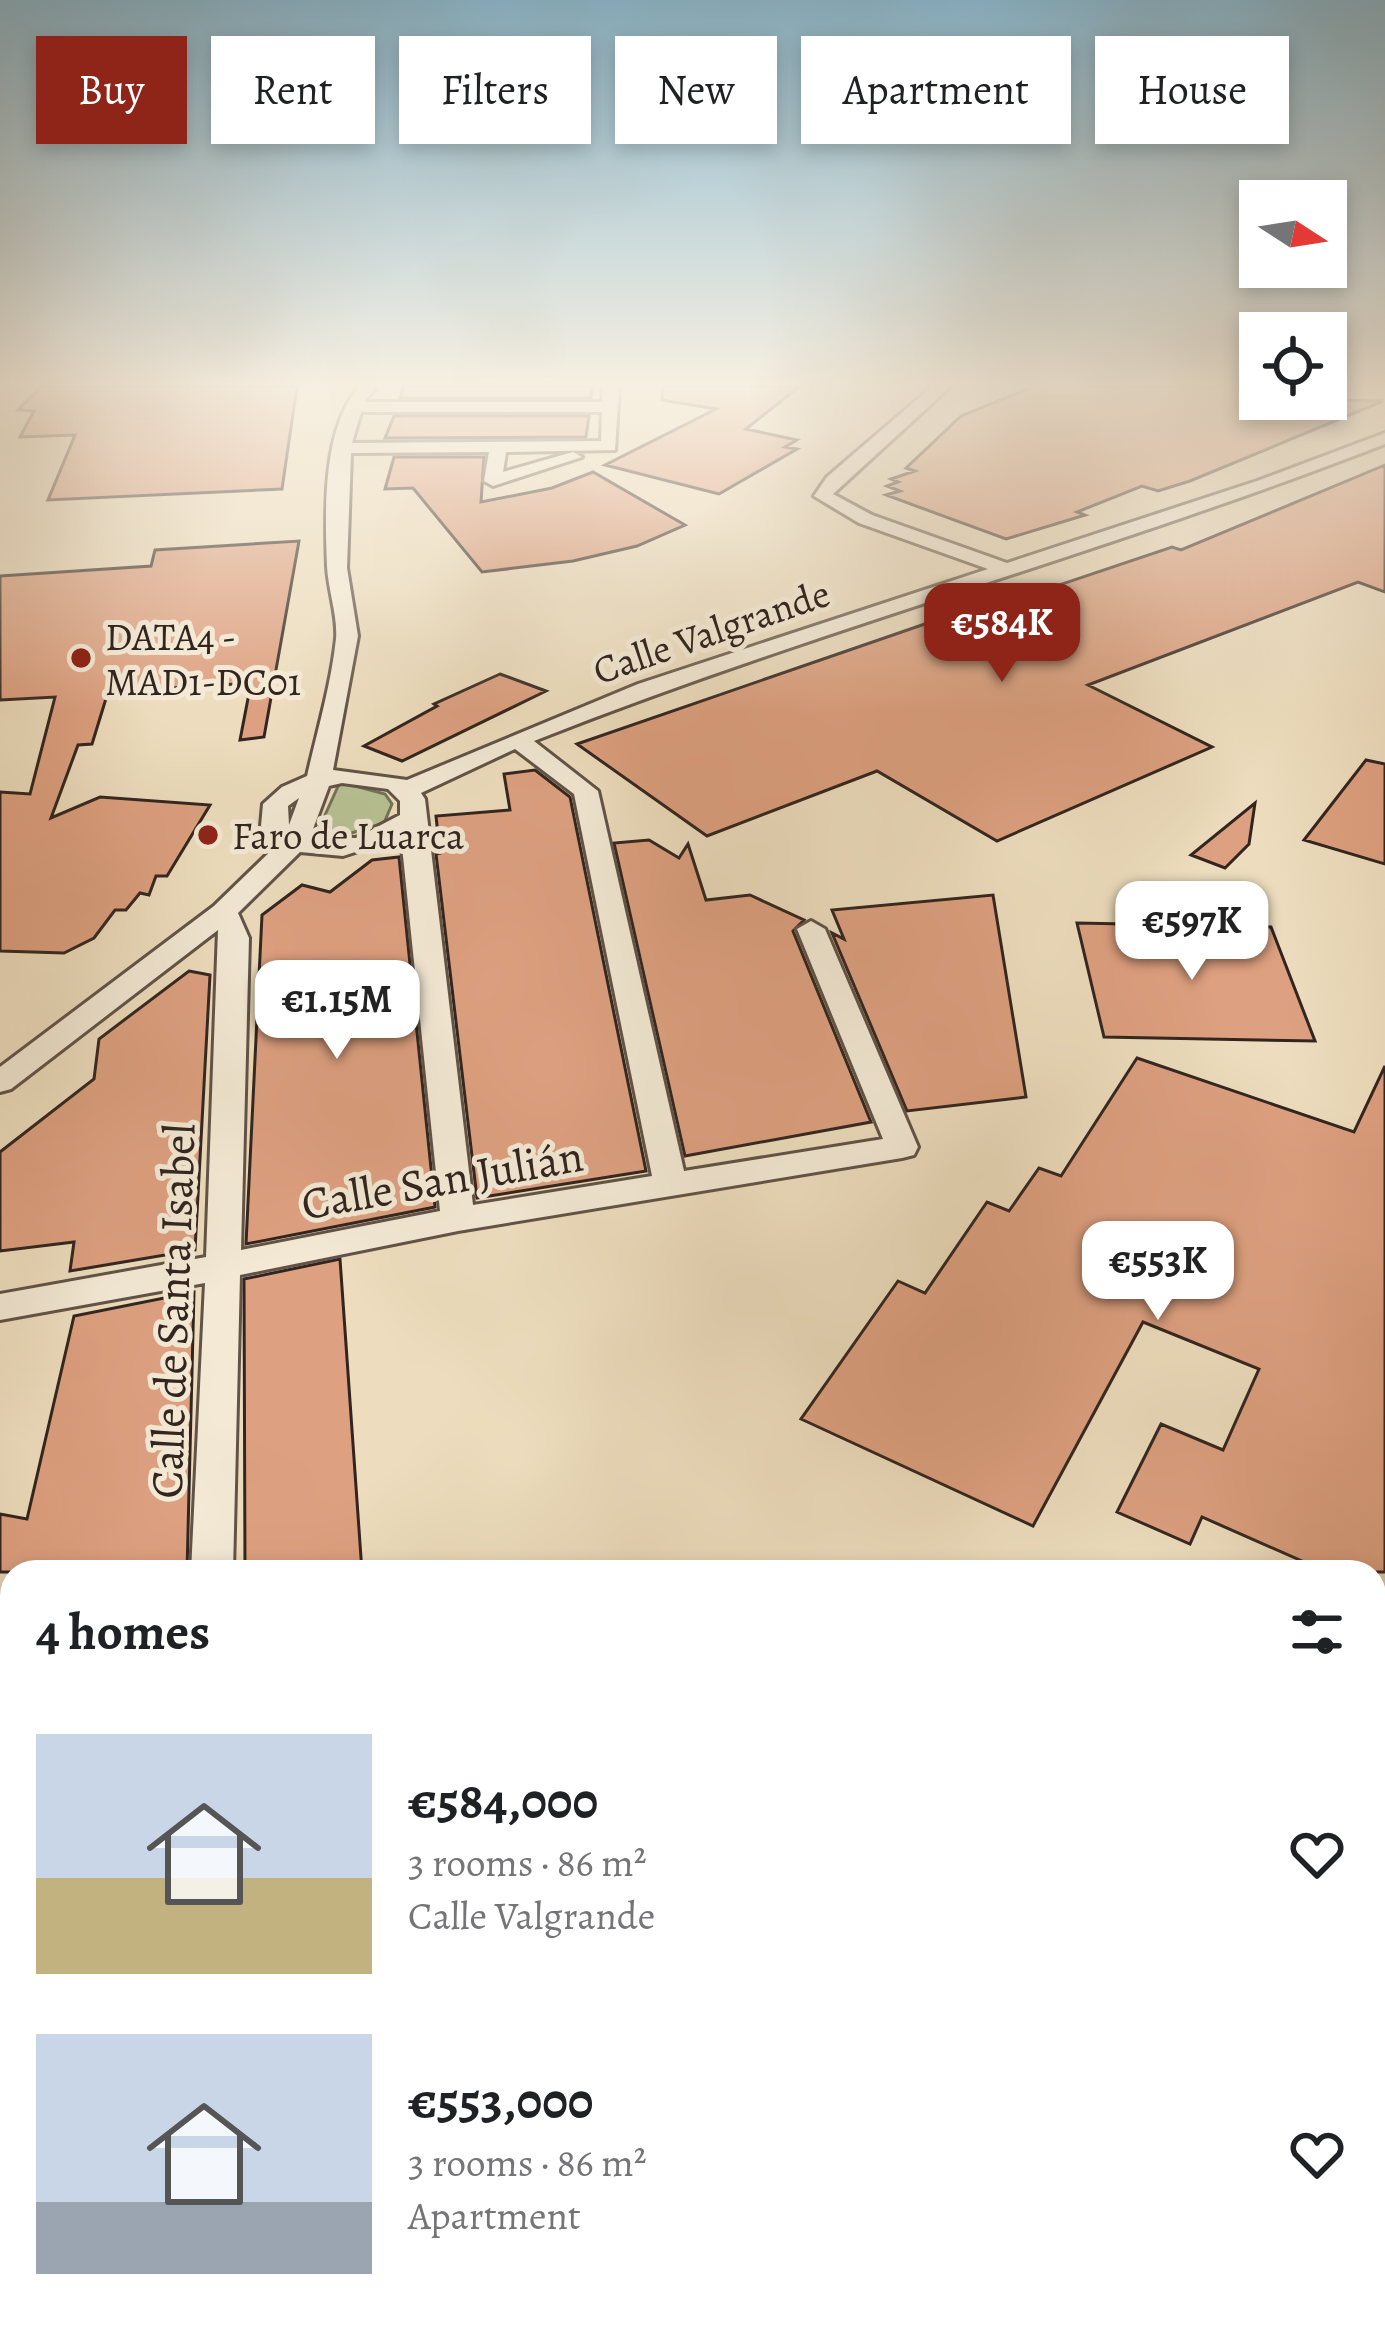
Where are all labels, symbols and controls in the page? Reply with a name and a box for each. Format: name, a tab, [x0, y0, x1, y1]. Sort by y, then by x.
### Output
chip: Buy	[36, 36, 187, 144]
chip: Rent	[211, 36, 375, 144]
chip: Filters	[399, 36, 591, 144]
chip: New	[615, 36, 777, 144]
chip: Apartment	[801, 36, 1071, 144]
chip: House	[1095, 36, 1289, 144]
north arrow	[1239, 180, 1347, 288]
map controls	[1239, 180, 1347, 420]
button: locate	[1239, 312, 1347, 420]
street label: Calle Valgrande	[586, 566, 837, 697]
pin: €584K	[918, 583, 1086, 685]
text: €584K	[951, 595, 1053, 648]
place label: DATA4 - MAD1-DC01	[105, 610, 301, 708]
marker: DATA4 - MAD1-DC01	[68, 645, 94, 671]
place label: Faro de Luarca	[232, 809, 464, 862]
marker: Faro de Luarca	[195, 822, 221, 848]
pin: €597K	[1108, 881, 1276, 983]
text: €597K	[1142, 893, 1242, 946]
pin: €1.15M	[239, 960, 435, 1062]
text: €1.15M	[282, 972, 392, 1025]
street label: Calle de Santa Isabel	[135, 1122, 211, 1500]
street label: Calle San Julián	[297, 1125, 588, 1235]
pin: €553K	[1074, 1221, 1242, 1323]
text: €553K	[1109, 1233, 1207, 1286]
text: 4 homes	[36, 1597, 210, 1667]
icon: filters	[1284, 1599, 1350, 1665]
text: €584,000	[408, 1766, 598, 1836]
icon: home	[132, 1782, 276, 1926]
icon: heart	[1284, 1821, 1350, 1887]
text: 3 rooms · 86 m²	[408, 1836, 647, 1889]
text: Calle Valgrande	[408, 1889, 655, 1942]
text: €553,000	[408, 2066, 593, 2136]
icon: home	[132, 2082, 276, 2226]
icon: heart	[1284, 2121, 1350, 2187]
text: 3 rooms · 86 m²	[408, 2136, 647, 2189]
text: Apartment	[408, 2189, 581, 2242]

